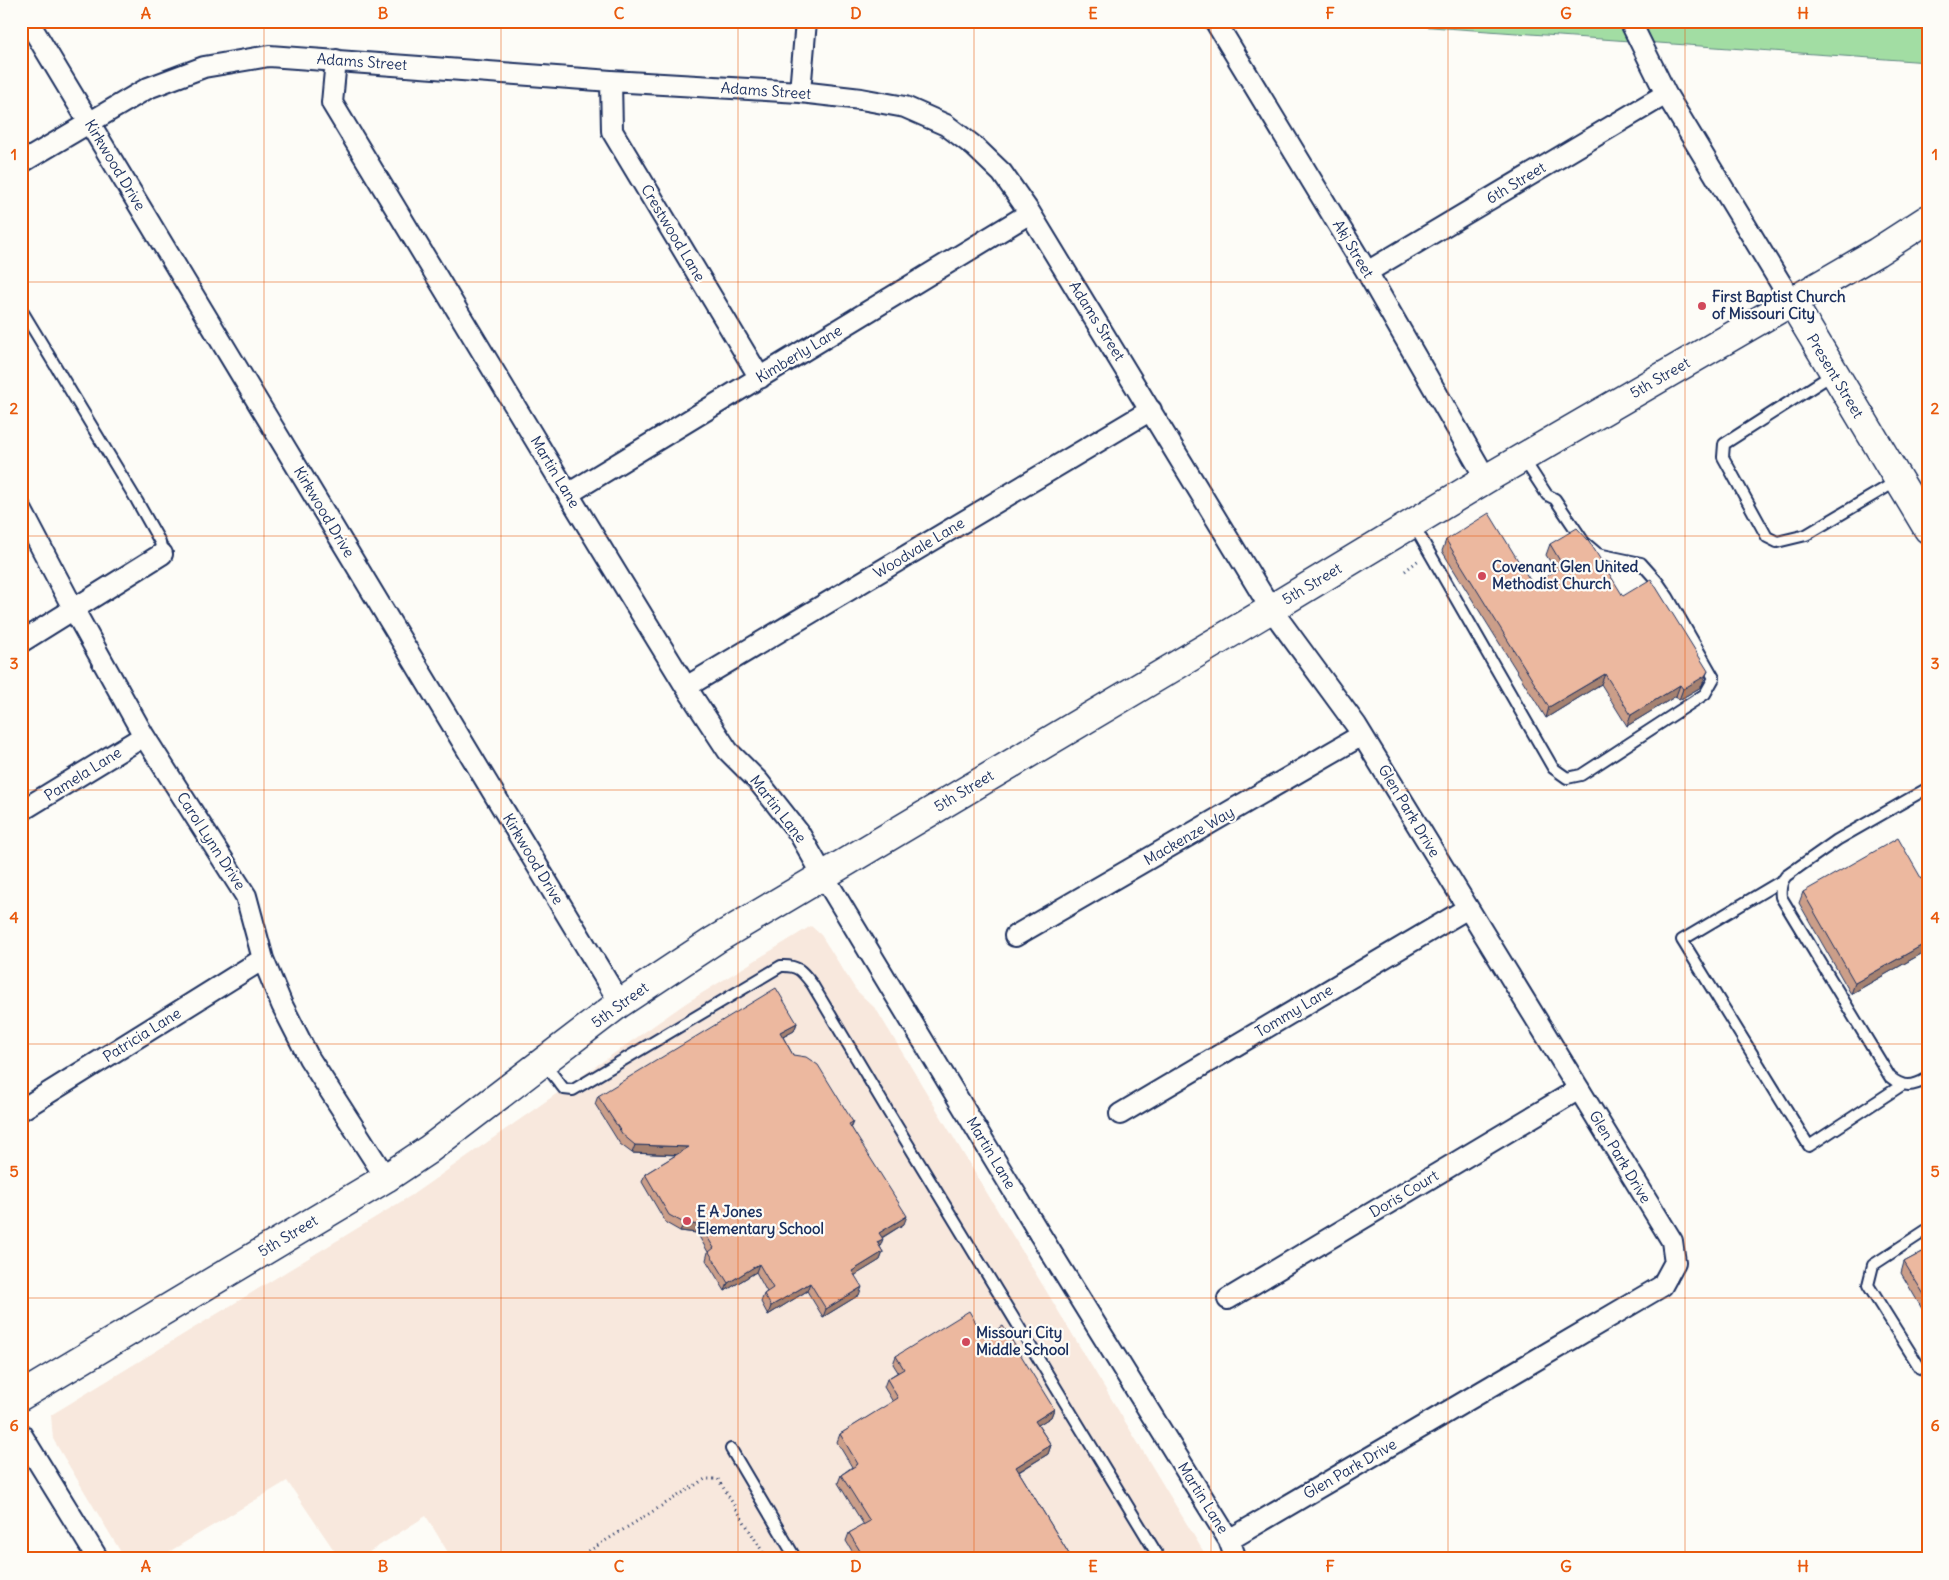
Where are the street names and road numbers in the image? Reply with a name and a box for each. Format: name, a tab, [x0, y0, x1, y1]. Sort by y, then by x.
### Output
street label: Adams Street	[316, 49, 408, 74]
street label: Adams Street	[720, 78, 812, 103]
street label: Kirkwood Drive	[81, 116, 150, 214]
street label: 6th Street	[1483, 157, 1549, 208]
street label: Crestwood Lane	[637, 181, 710, 285]
street label: Akj Street	[1329, 216, 1378, 281]
street label: Adams Street	[1065, 277, 1129, 364]
street label: Kimberly Lane	[752, 320, 845, 387]
street label: Present Street	[1803, 330, 1868, 421]
street label: 5th Street	[1626, 353, 1693, 402]
street label: Martin Lane	[526, 432, 584, 511]
street label: Kirkwood Drive	[290, 463, 359, 561]
street label: Woodvale Lane	[870, 513, 968, 582]
street label: 5th Street	[1279, 558, 1345, 609]
street label: Pamela Lane	[41, 742, 125, 805]
street label: Glen Park Drive	[1374, 761, 1445, 860]
street label: 5th Street	[931, 765, 997, 816]
street label: Martin Lane	[746, 771, 811, 846]
street label: Carol Lynn Drive	[173, 788, 250, 893]
street label: Mackenze Way	[1140, 802, 1237, 869]
street label: Kirkwood Drive	[499, 810, 568, 908]
street label: 5th Street	[587, 978, 652, 1032]
street label: Tommy Lane	[1252, 980, 1336, 1041]
street label: Patricia Lane	[99, 1003, 184, 1066]
street label: Glen Park Drive	[1585, 1107, 1656, 1206]
street label: Martin Lane	[962, 1113, 1020, 1192]
street label: Doris Court	[1366, 1166, 1442, 1222]
street label: 5th Street	[255, 1210, 321, 1261]
street label: Glen Park Drive	[1300, 1434, 1400, 1503]
street label: Martin Lane	[1174, 1458, 1233, 1537]

